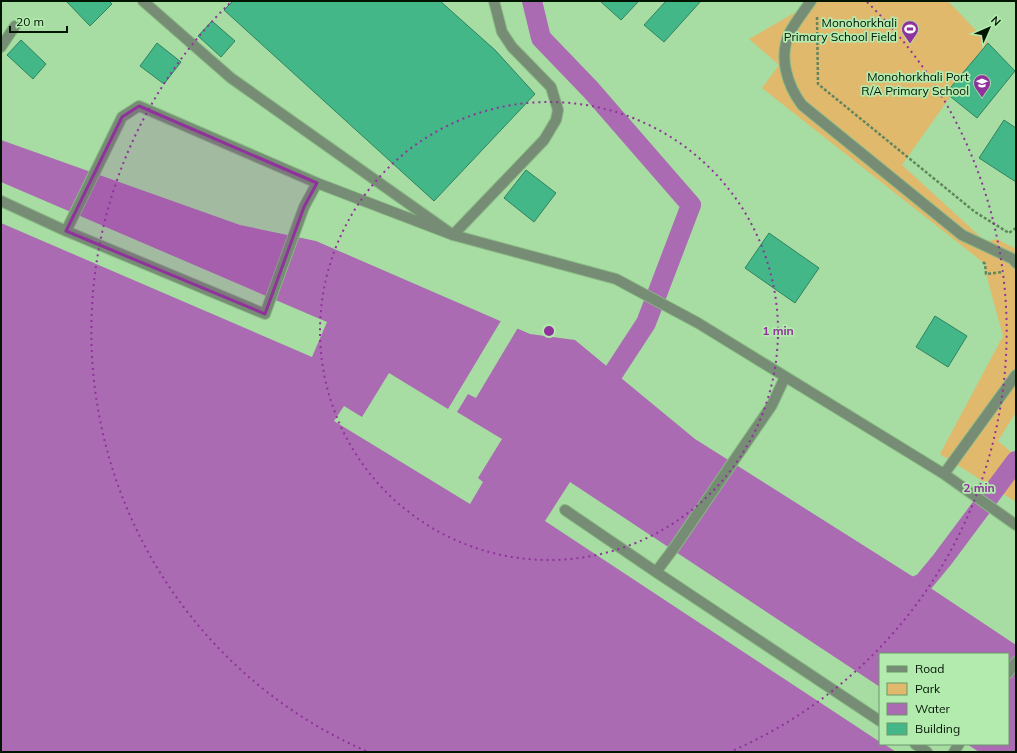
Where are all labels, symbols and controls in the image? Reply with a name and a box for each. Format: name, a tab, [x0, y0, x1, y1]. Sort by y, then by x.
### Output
scale bar	[10, 8, 67, 34]
north arrow	[969, 8, 1009, 48]
text: N	[988, 13, 1004, 29]
text: 20 m	[16, 14, 44, 29]
place label: Monohorkhali Primary School Field	[784, 15, 897, 44]
sports icon: Monohorkhali Primary School Field	[900, 19, 920, 44]
place label: Monohorkhali Port R/A Primary School	[861, 69, 969, 98]
school or university icon: Monohorkhali Port R/A Primary School	[972, 73, 992, 98]
text: 1 min	[762, 323, 794, 338]
centre of rings	[542, 324, 556, 338]
text: 2 min	[963, 480, 995, 495]
legend	[879, 653, 1009, 745]
text: Road	[915, 661, 944, 676]
text: Park	[915, 681, 941, 696]
text: Water	[915, 701, 951, 716]
text: Building	[915, 721, 960, 736]

